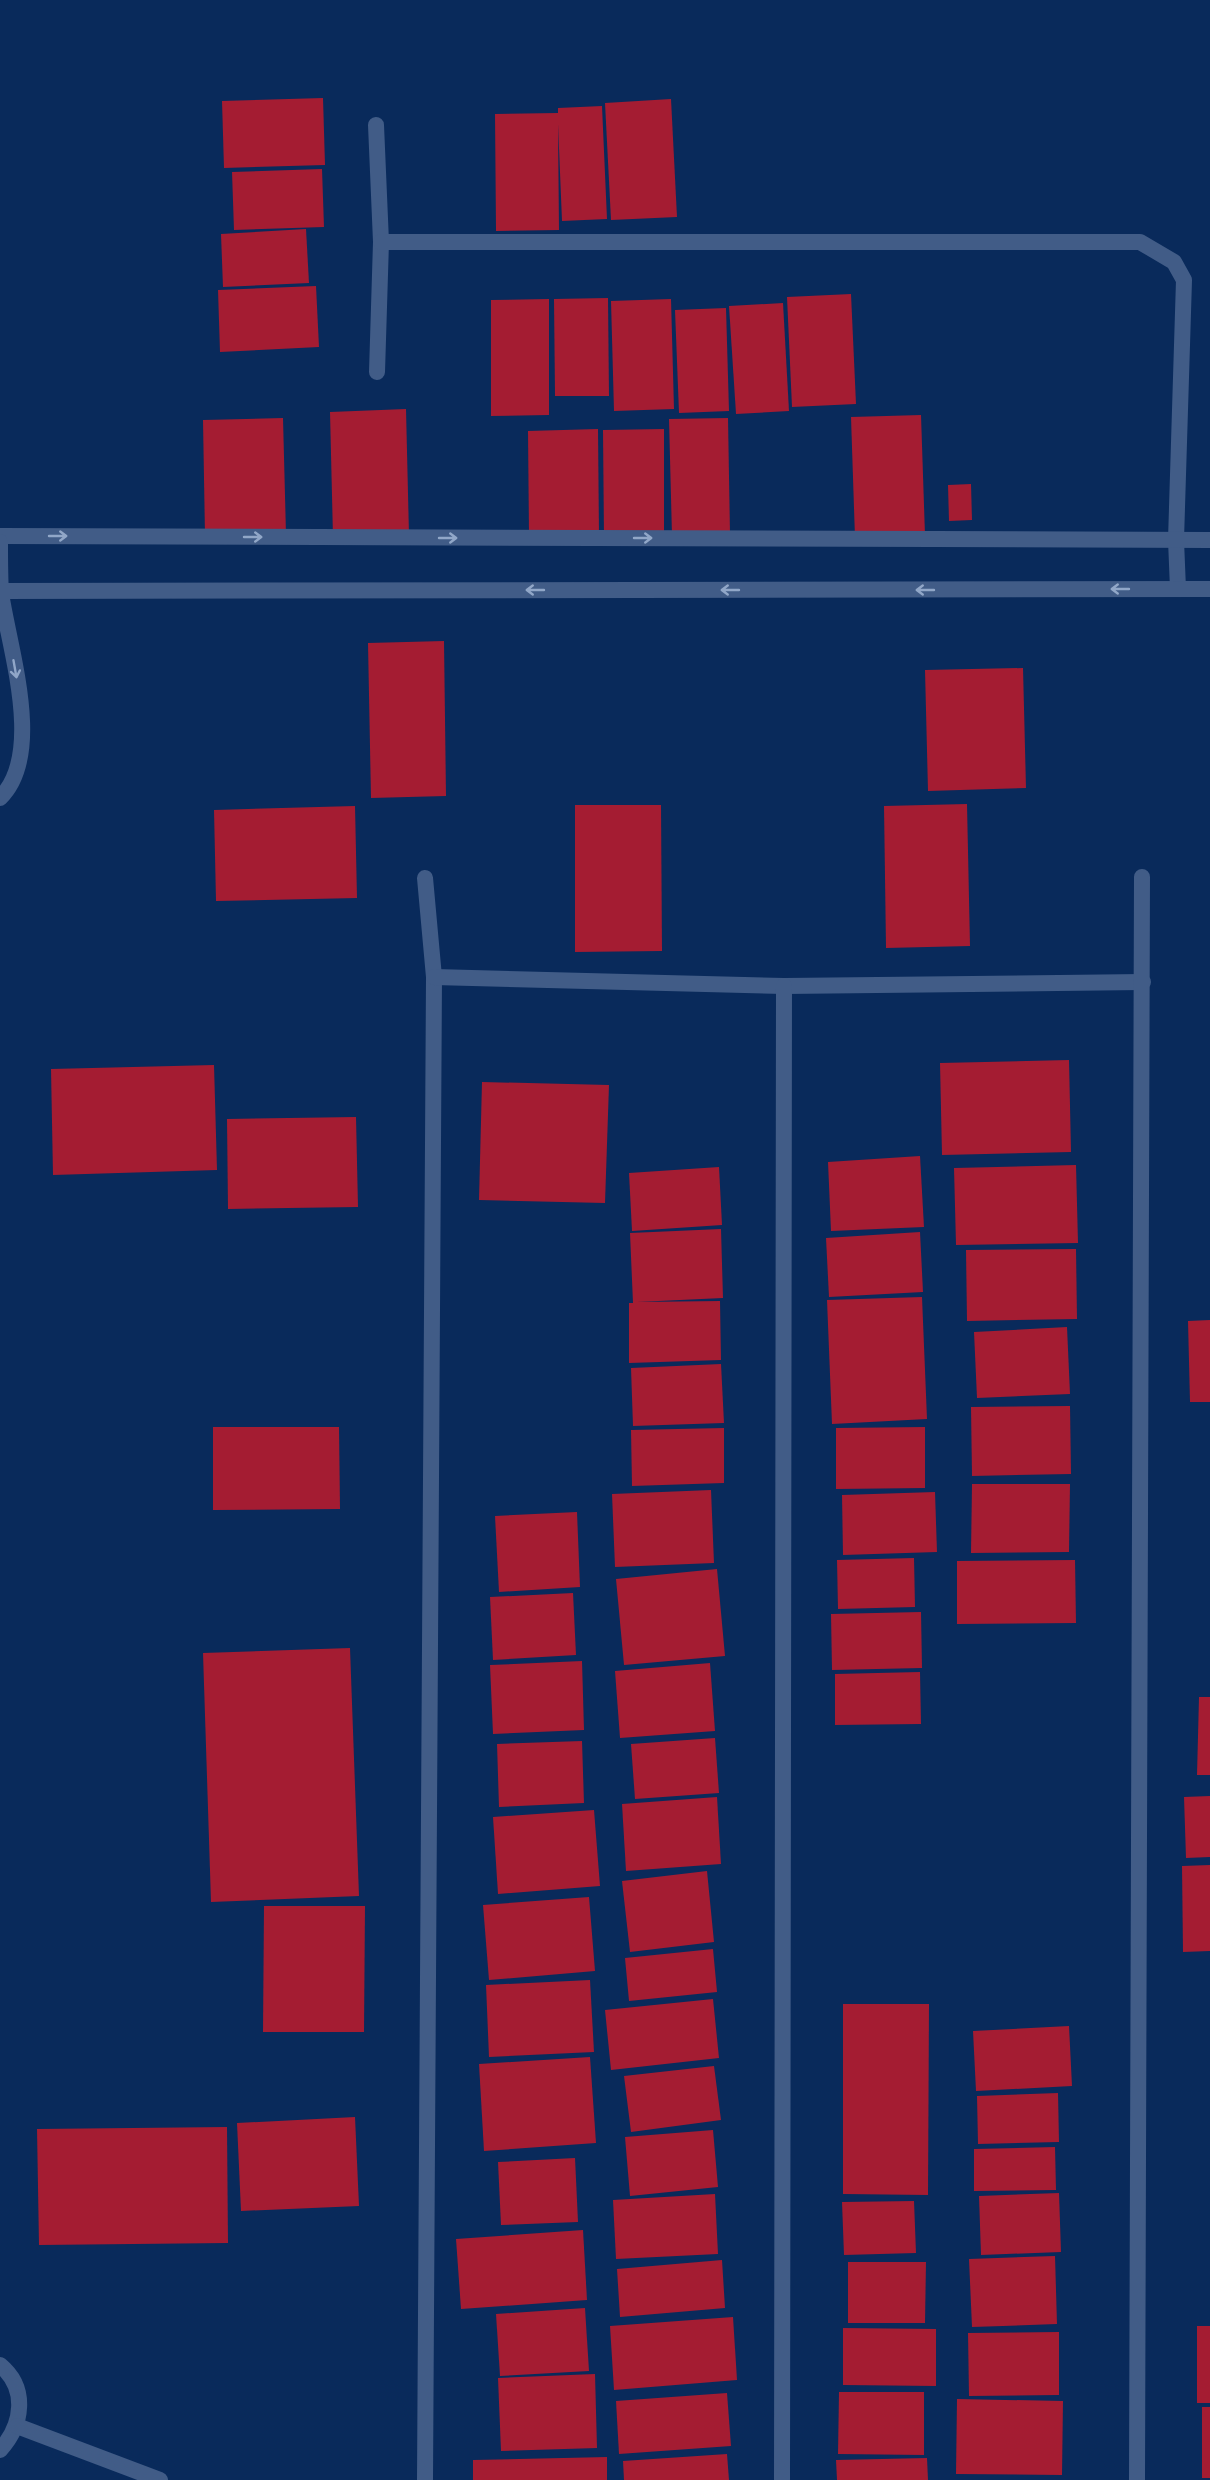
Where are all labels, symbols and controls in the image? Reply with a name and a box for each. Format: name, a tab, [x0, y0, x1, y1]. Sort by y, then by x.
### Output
one-way arrow	[48, 530, 68, 542]
one-way arrow	[243, 531, 263, 543]
one-way arrow	[438, 532, 458, 543]
one-way arrow	[633, 532, 653, 544]
one-way arrow	[1110, 583, 1130, 595]
one-way arrow	[525, 584, 545, 596]
one-way arrow	[720, 584, 740, 596]
one-way arrow	[915, 584, 935, 596]
one-way arrow	[10, 659, 21, 678]

